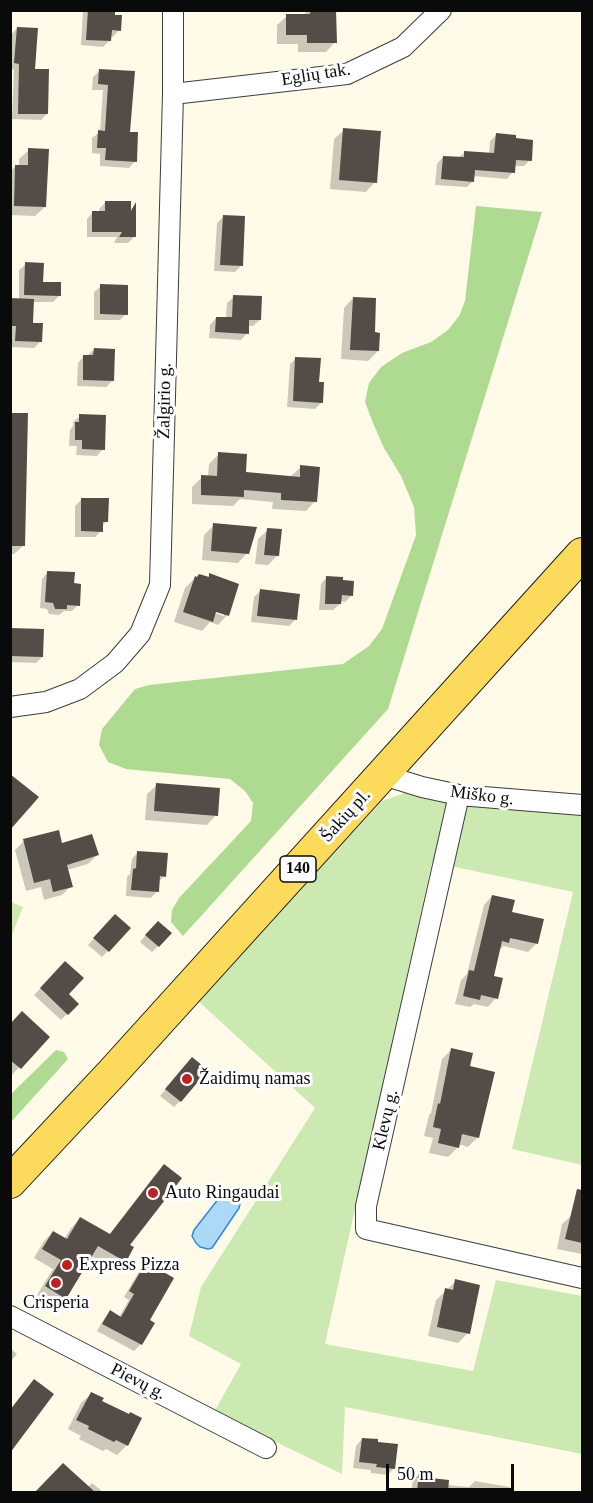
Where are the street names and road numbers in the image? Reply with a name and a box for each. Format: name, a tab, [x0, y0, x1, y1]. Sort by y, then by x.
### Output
street label: Eglių tak.	[280, 59, 352, 91]
street label: Žalgirio g.	[154, 363, 176, 439]
street label: Miško g.	[449, 781, 515, 811]
street label: Šakių pl.	[317, 785, 375, 847]
road number: 140	[280, 856, 316, 882]
street label: Klevų g.	[369, 1087, 403, 1153]
street label: Pievų g.	[107, 1359, 169, 1405]

